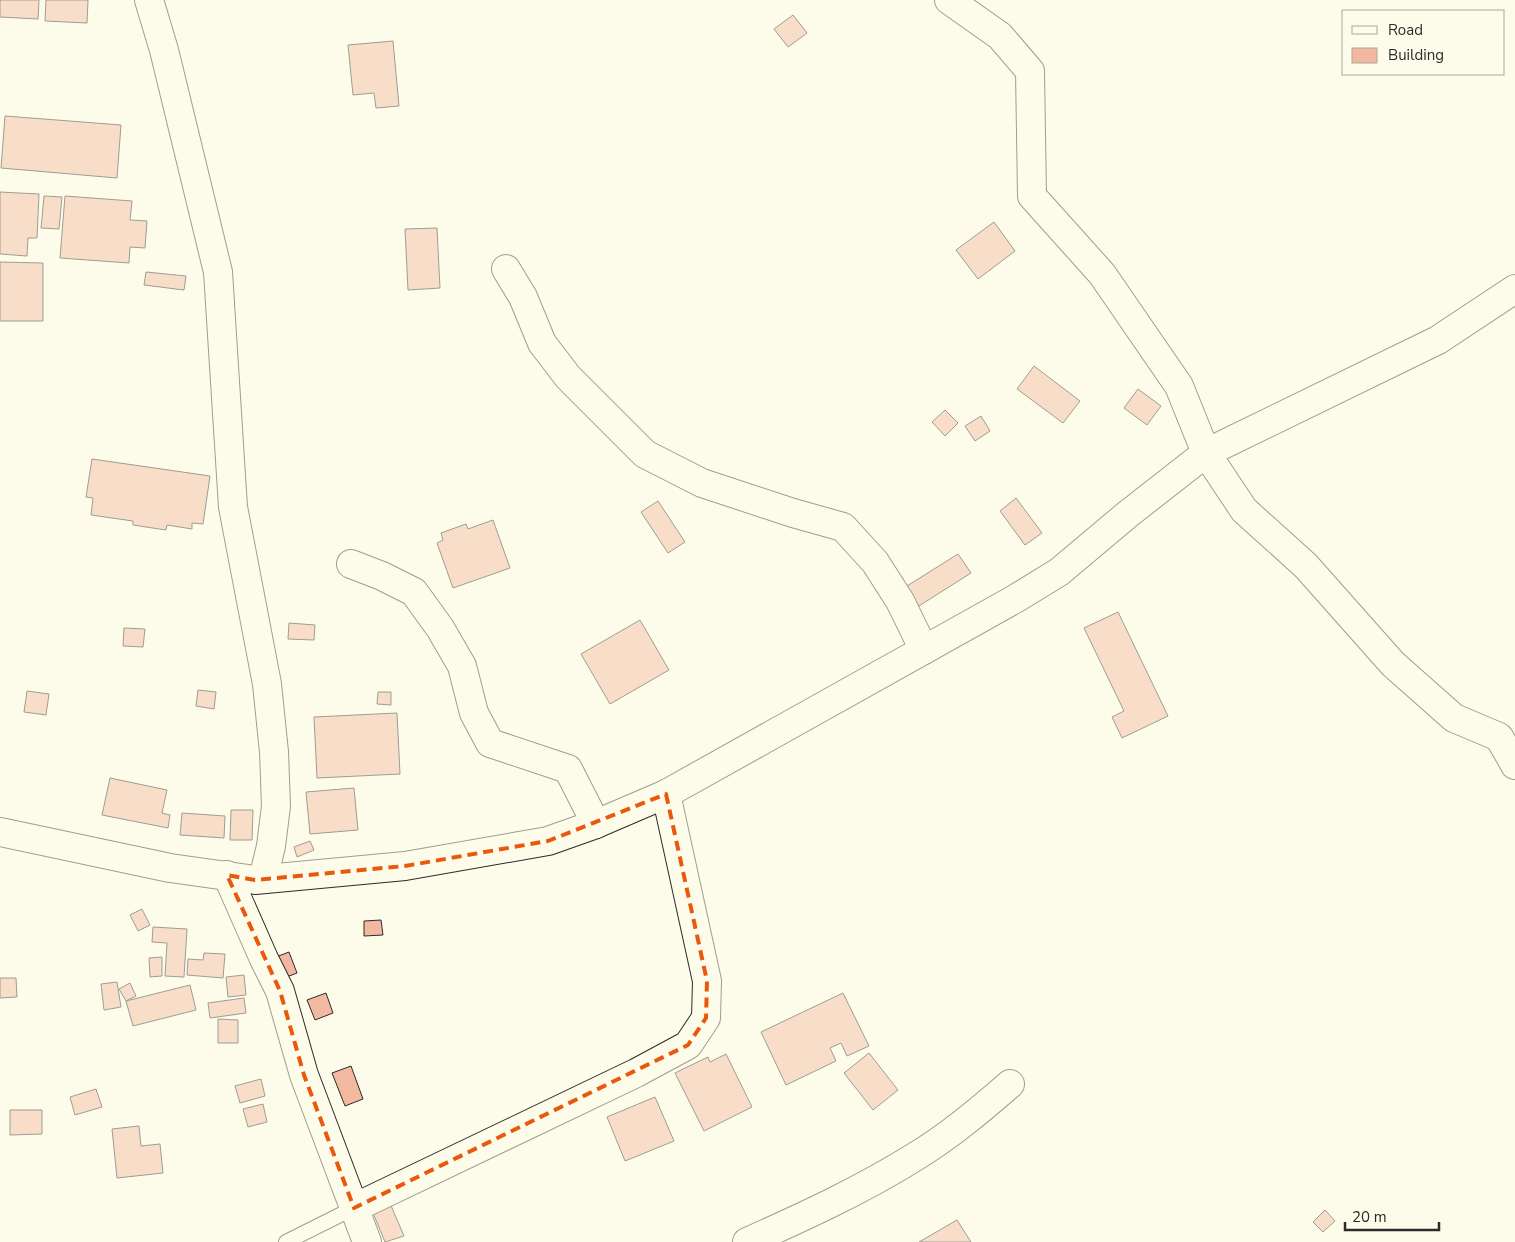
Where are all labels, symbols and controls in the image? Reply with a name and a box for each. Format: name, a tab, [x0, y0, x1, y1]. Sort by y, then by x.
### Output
legend	[1342, 10, 1505, 75]
text: Road	[1388, 20, 1423, 40]
text: Building	[1388, 45, 1444, 65]
scale bar	[1345, 1200, 1439, 1232]
text: 20 m	[1352, 1207, 1387, 1227]

